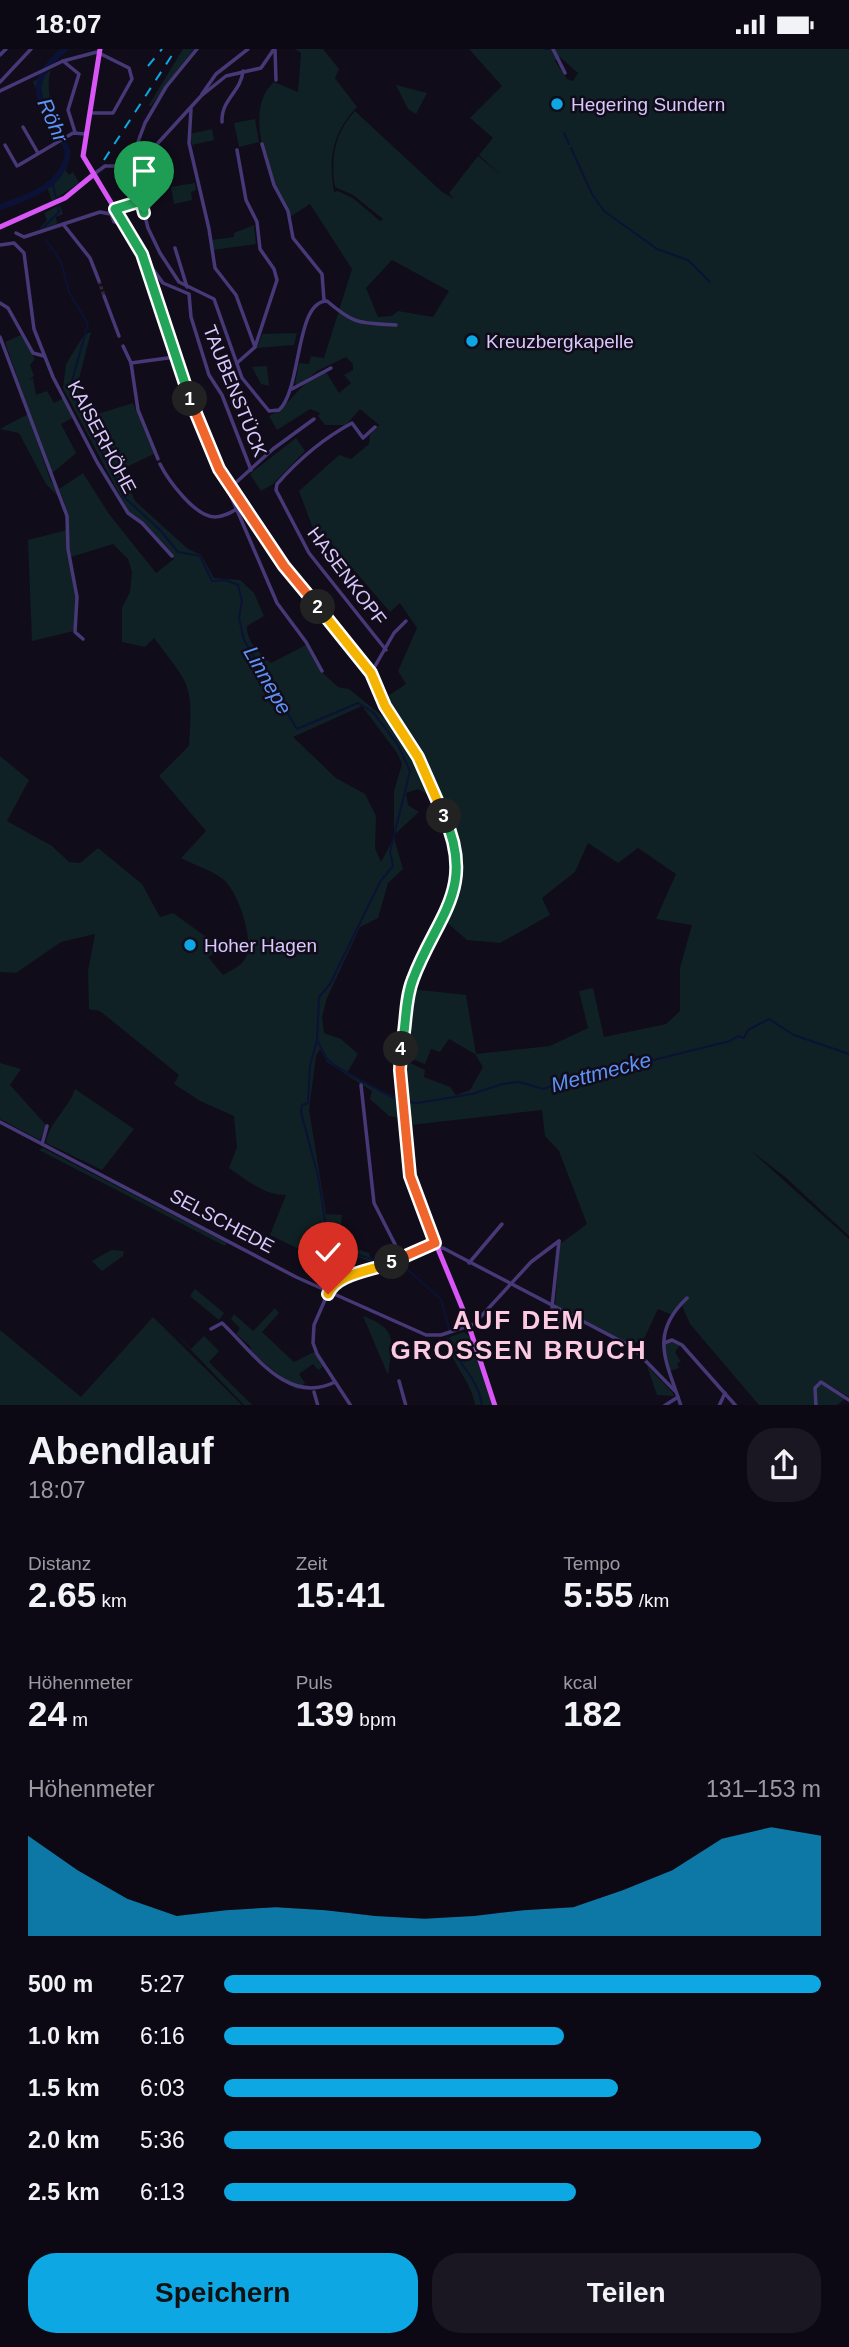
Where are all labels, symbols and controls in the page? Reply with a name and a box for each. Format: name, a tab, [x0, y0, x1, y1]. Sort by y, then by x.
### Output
text: 18:07	[35, 9, 102, 39]
place label: Hegering Sundern	[571, 94, 725, 115]
water label: Röhr	[33, 95, 73, 146]
marker: Hegering Sundern	[549, 96, 565, 112]
pin	[114, 141, 174, 213]
icon: arrive	[125, 152, 163, 190]
street label: TAUBENSTÜCK	[199, 322, 271, 460]
place label: Kreuzbergkapelle	[486, 331, 634, 352]
marker: Kreuzbergkapelle	[464, 333, 480, 349]
street label: KAISERHÖHE	[63, 377, 141, 497]
pin: 1	[172, 381, 208, 417]
text: 1	[184, 388, 195, 409]
street label: HASENKOPF	[303, 523, 391, 629]
pin: 2	[300, 589, 336, 625]
text: 2	[312, 596, 323, 617]
water label: Linnepe	[239, 642, 297, 718]
pin: 3	[426, 799, 462, 833]
text: 3	[438, 805, 449, 826]
place label: Hoher Hagen	[204, 935, 317, 956]
marker: Hoher Hagen	[182, 937, 198, 953]
pin: 4	[384, 1031, 418, 1067]
text: 4	[395, 1038, 406, 1059]
water label: Mettmecke	[548, 1048, 654, 1096]
street label: SELSCHEDE	[166, 1185, 278, 1257]
pin	[298, 1222, 358, 1294]
icon: check	[309, 1233, 347, 1271]
pin: 5	[374, 1245, 410, 1279]
text: 5	[386, 1251, 397, 1272]
district label: AUF DEM GROSSEN BRUCH	[390, 1305, 648, 1365]
button: share	[747, 1428, 821, 1502]
text: Abendlauf	[28, 1430, 214, 1472]
text: 18:07	[28, 1477, 86, 1503]
text: Distanz	[28, 1553, 91, 1574]
text: Zeit	[296, 1553, 327, 1574]
text: Tempo	[563, 1553, 620, 1574]
text: 2.65	[28, 1575, 96, 1614]
text: 15:41	[296, 1575, 385, 1614]
text: 5:55	[563, 1575, 633, 1614]
text: km	[96, 1590, 127, 1611]
text: /km	[633, 1590, 669, 1611]
text: Höhenmeter	[28, 1672, 133, 1693]
text: Puls	[296, 1672, 333, 1693]
text: kcal	[563, 1672, 597, 1693]
text: 24	[28, 1694, 67, 1733]
text: 139	[296, 1694, 354, 1733]
text: 182	[563, 1694, 622, 1733]
text: m	[67, 1709, 88, 1730]
text: bpm	[354, 1709, 396, 1730]
text: Höhenmeter	[28, 1776, 155, 1802]
text: 131–153 m	[706, 1776, 821, 1802]
text: 500 m	[28, 1971, 93, 1997]
text: 5:27	[140, 1971, 185, 1997]
text: 1.0 km	[28, 2023, 100, 2049]
text: 6:16	[140, 2023, 185, 2049]
text: 1.5 km	[28, 2075, 100, 2101]
text: 6:03	[140, 2075, 185, 2101]
text: 2.0 km	[28, 2127, 100, 2153]
text: 5:36	[140, 2127, 185, 2153]
text: 2.5 km	[28, 2179, 100, 2205]
text: 6:13	[140, 2179, 185, 2205]
button: Speichern	[28, 2253, 418, 2333]
button: Teilen	[432, 2253, 821, 2333]

